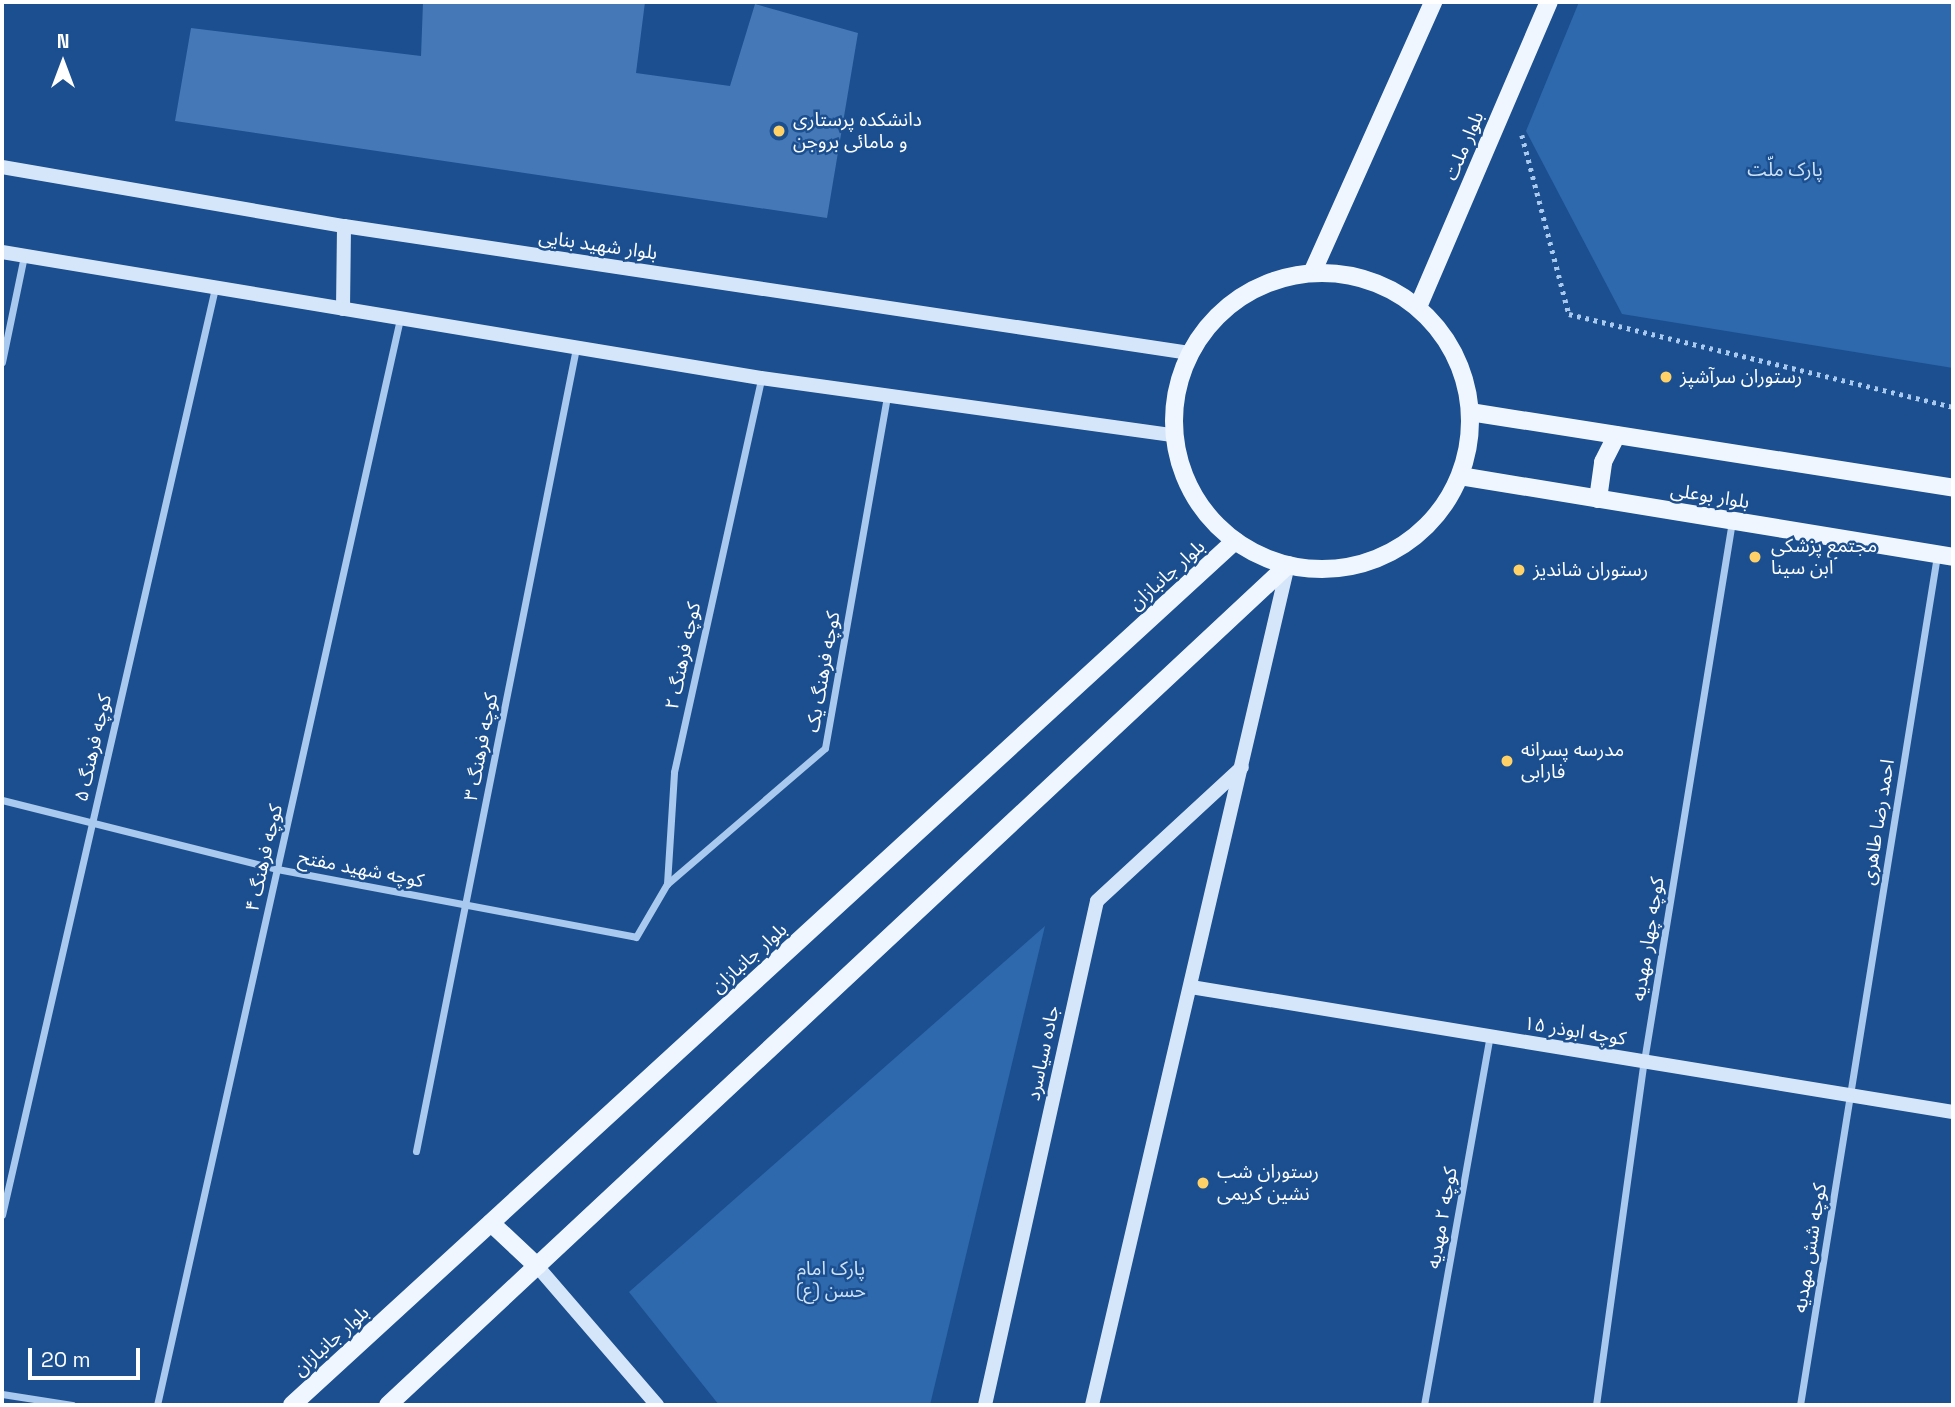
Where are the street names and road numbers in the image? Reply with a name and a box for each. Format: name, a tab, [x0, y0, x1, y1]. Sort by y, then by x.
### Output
street label: بلوار ملت	[1439, 108, 1489, 184]
street label: بلوار شهید بنایی	[537, 225, 659, 265]
street label: بلوار بوعلی	[1669, 479, 1751, 513]
street label: بلوار جانبازان	[1124, 535, 1210, 615]
street label: کوچه فرهنگ ۲	[661, 600, 705, 712]
street label: کوچه فرهنگ یک	[801, 610, 845, 734]
street label: کوچه فرهنگ ۳	[459, 691, 503, 803]
street label: کوچه فرهنگ ۵	[70, 692, 116, 804]
street label: احمد رضا طاهری	[1857, 758, 1899, 886]
street label: کوچه فرهنگ ۴	[241, 802, 287, 914]
street label: کوچه شهید مفتح	[296, 846, 426, 892]
street label: کوچه چهار مهدیه	[1627, 876, 1669, 1002]
street label: بلوار جانبازان	[706, 918, 792, 998]
street label: جاده سیاسرد	[1022, 1003, 1064, 1103]
street label: کوچه ابوذر ۱۵	[1522, 1012, 1628, 1050]
street label: کوچه ۲ مهدیه	[1422, 1166, 1462, 1270]
street label: کوچه شش مهدیه	[1789, 1182, 1831, 1314]
street label: بلوار جانبازان	[288, 1301, 374, 1381]

